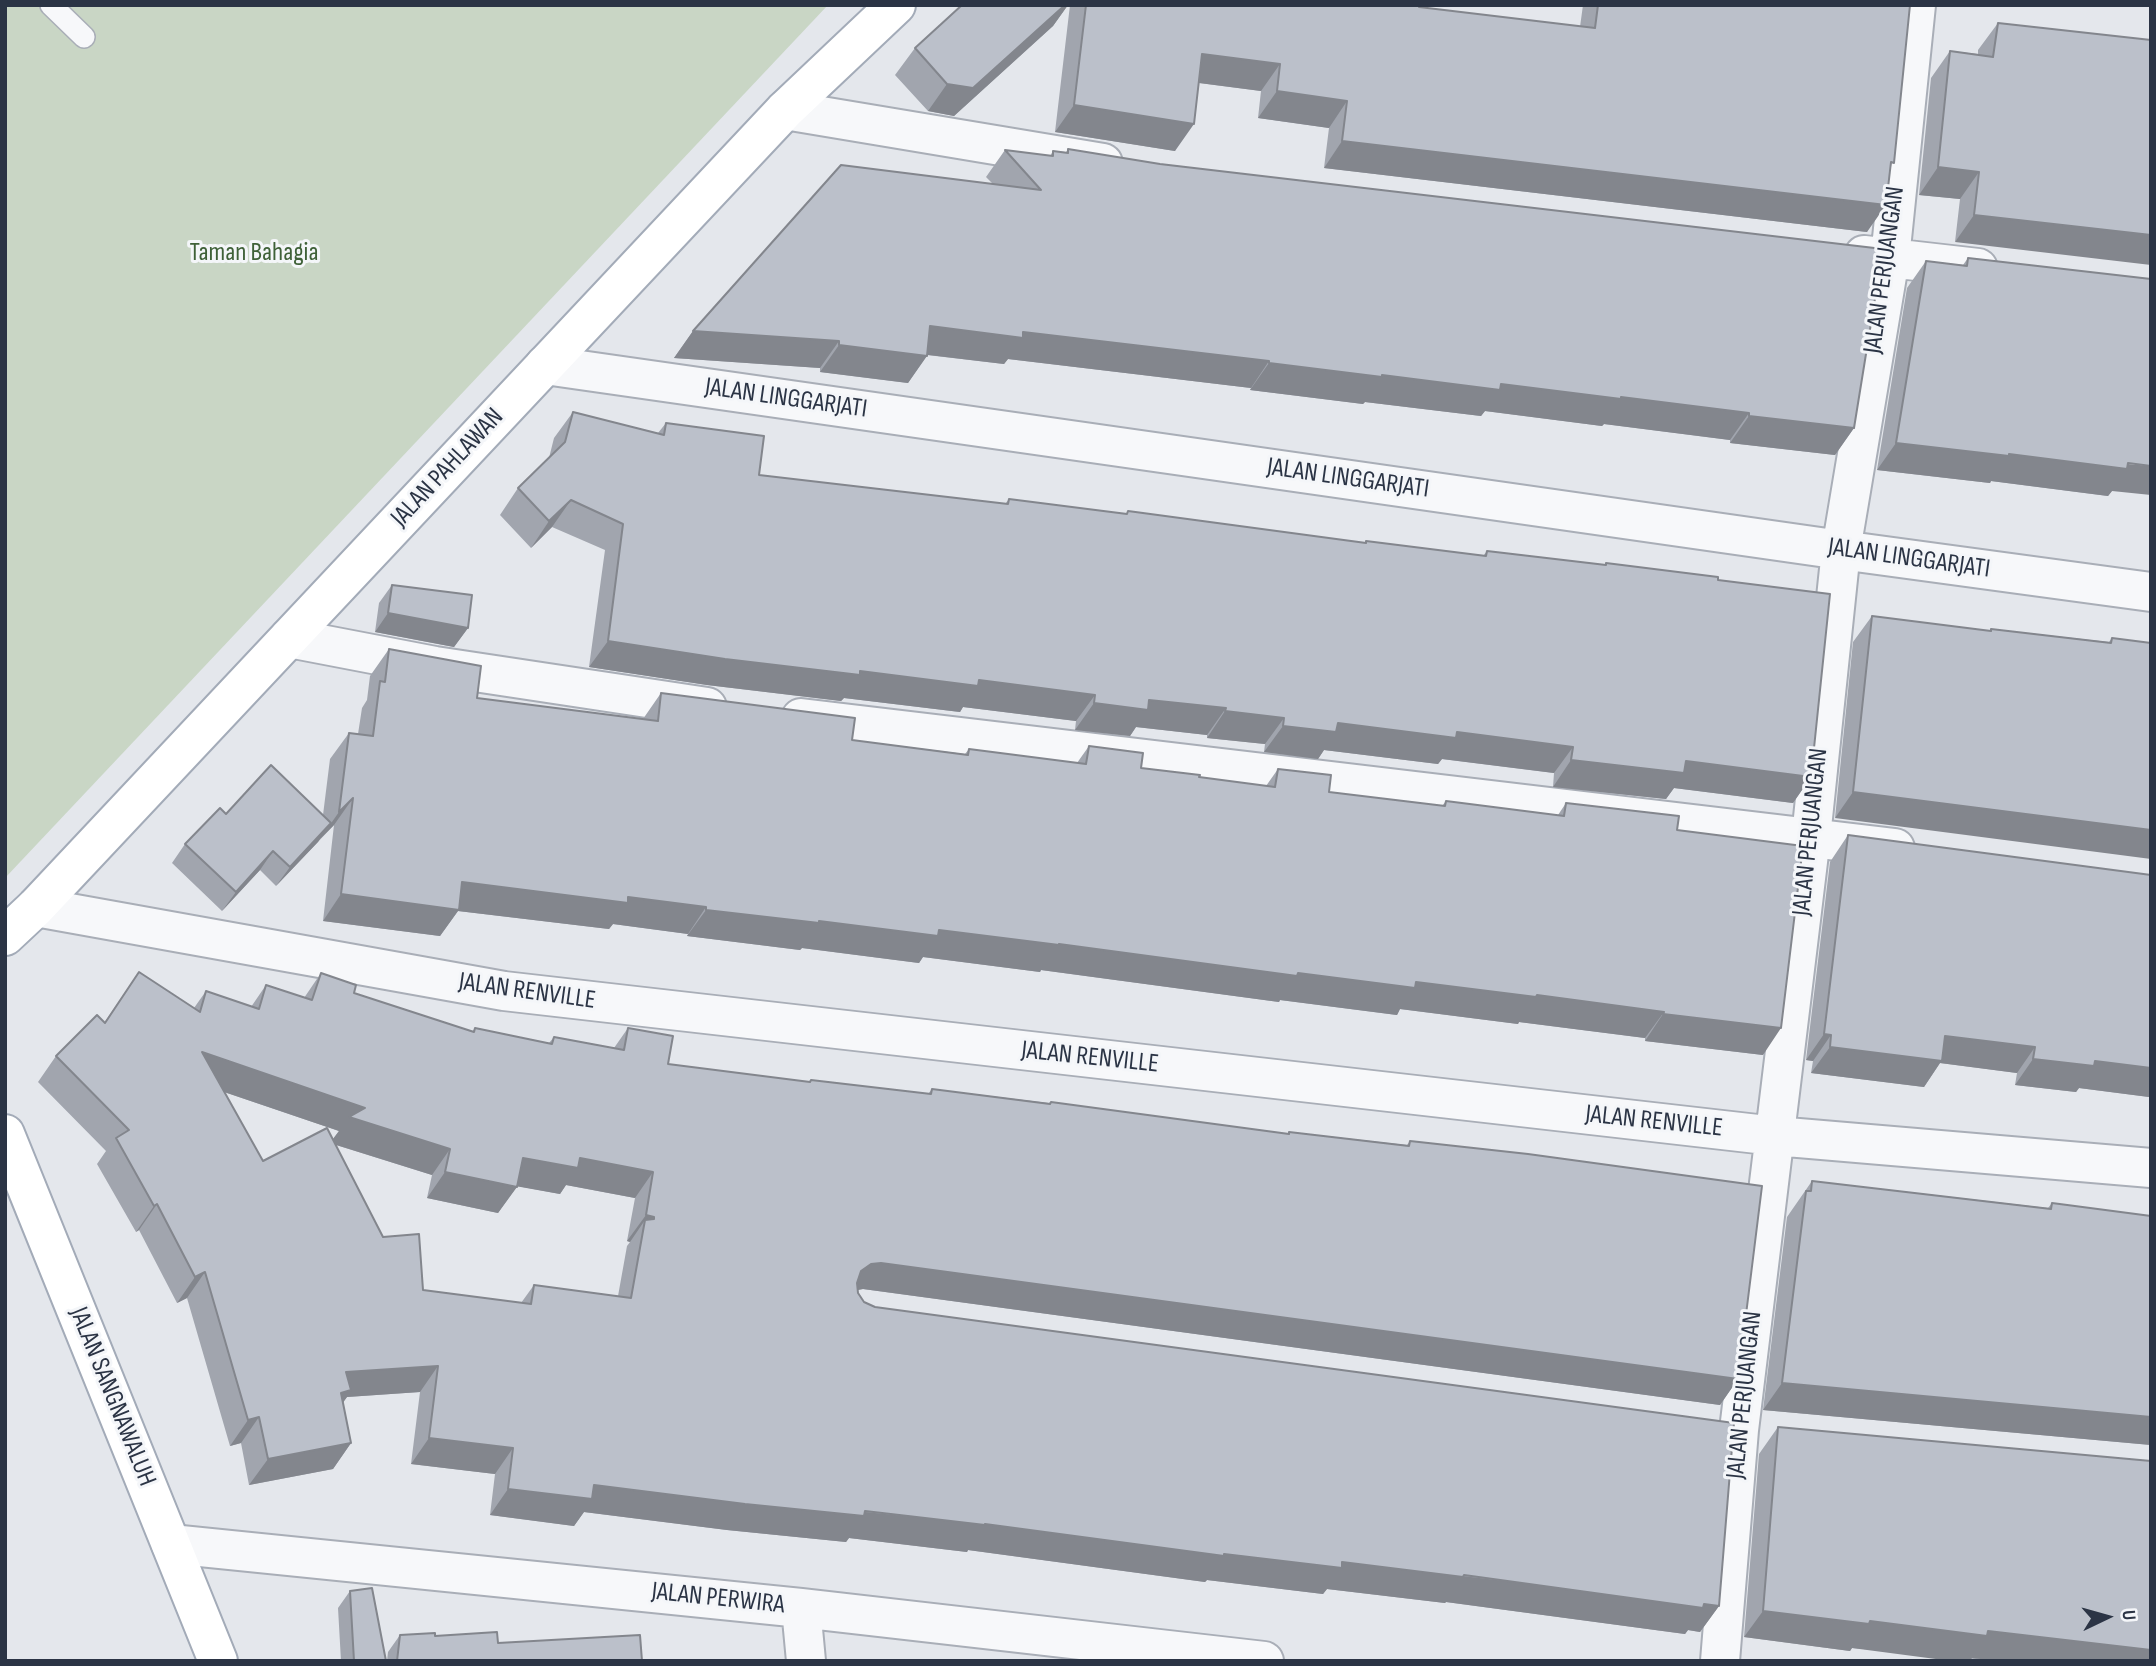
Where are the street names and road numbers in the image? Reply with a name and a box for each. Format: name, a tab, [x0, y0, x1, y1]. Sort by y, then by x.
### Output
street label: JALAN PERJUANGAN	[1858, 184, 1912, 356]
street label: JALAN LINGGARJATI	[703, 372, 869, 426]
street label: JALAN PAHLAWAN	[385, 402, 511, 534]
street label: JALAN LINGGARJATI	[1265, 452, 1431, 506]
street label: JALAN LINGGARJATI	[1826, 532, 1992, 586]
street label: JALAN PERJUANGAN	[1787, 747, 1835, 917]
street label: JALAN RENVILLE	[457, 967, 597, 1017]
street label: JALAN RENVILLE	[1020, 1035, 1160, 1081]
street label: JALAN RENVILLE	[1584, 1099, 1724, 1145]
street label: JALAN SANGNAWALUH	[62, 1303, 162, 1491]
street label: JALAN PERJUANGAN	[1721, 1310, 1769, 1480]
street label: JALAN PERWIRA	[650, 1577, 786, 1621]

